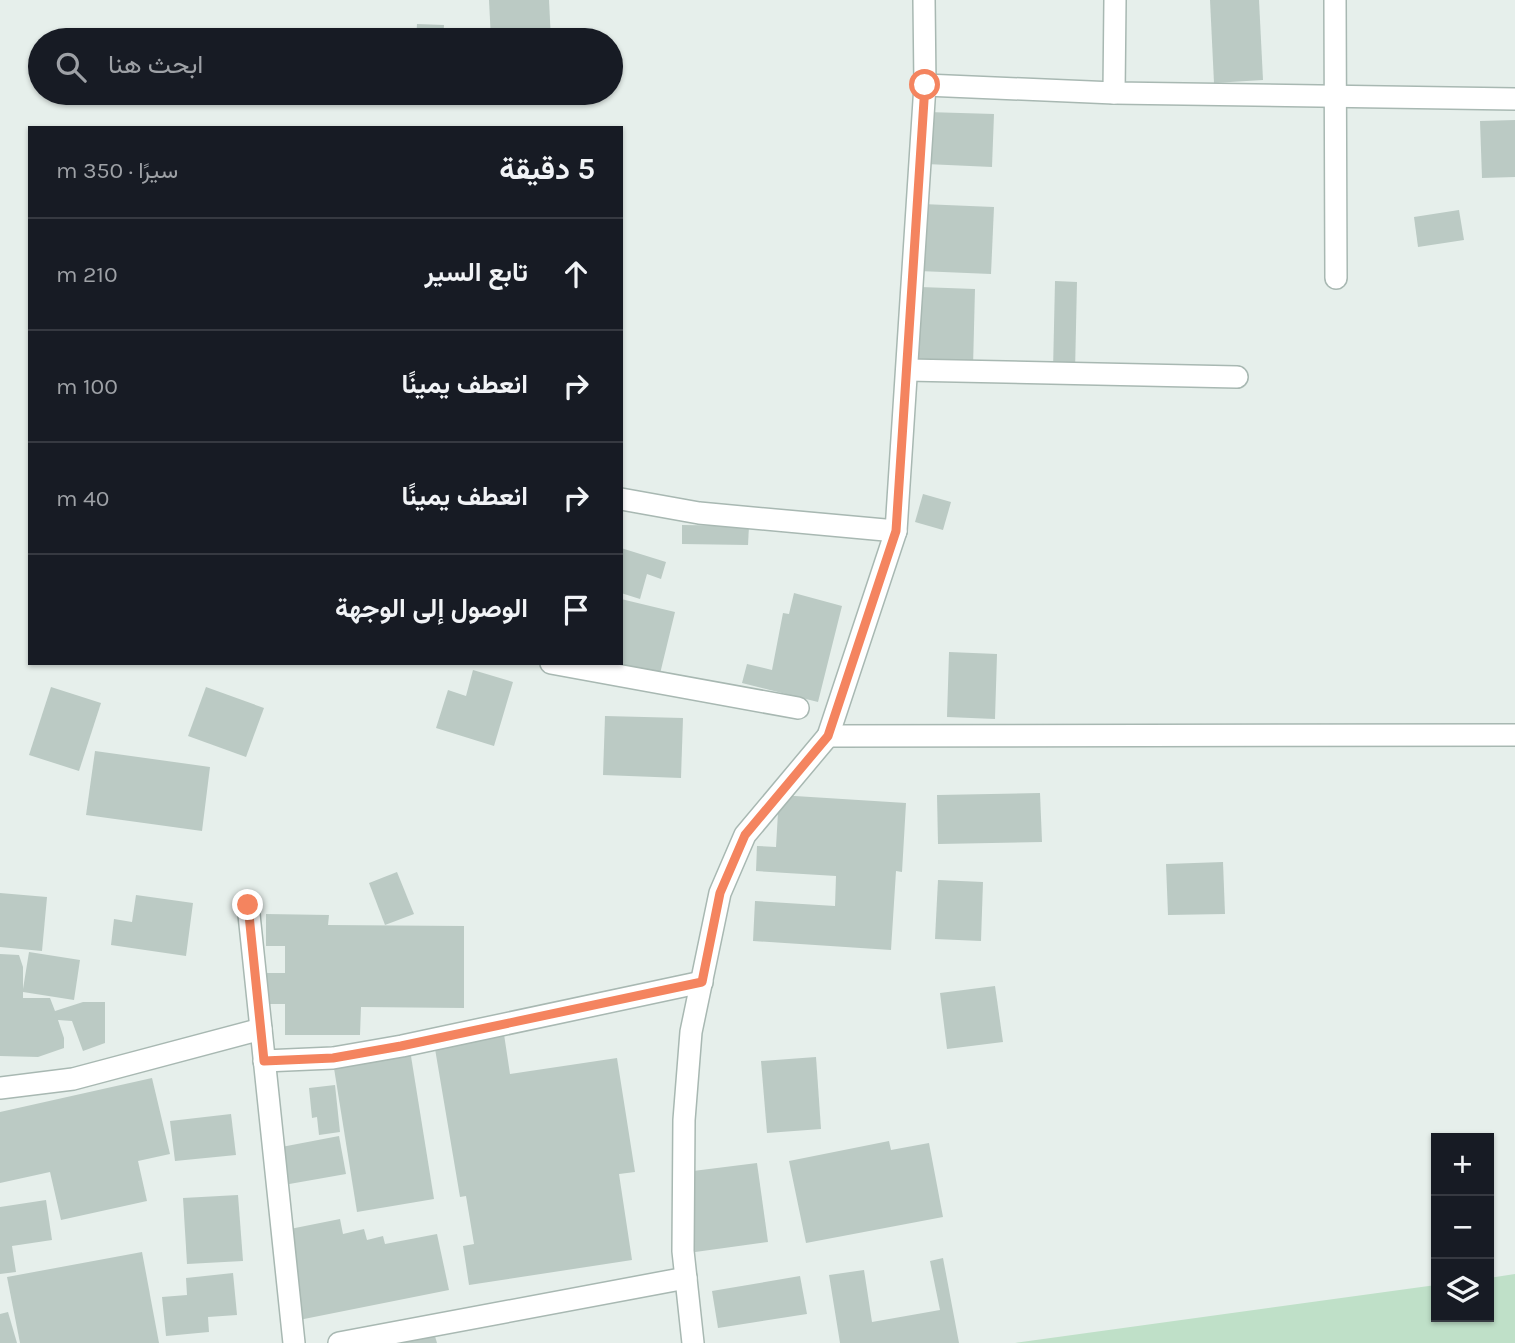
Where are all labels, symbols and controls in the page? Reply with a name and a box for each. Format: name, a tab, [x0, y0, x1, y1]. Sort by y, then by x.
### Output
search box	[28, 28, 623, 105]
icon: search	[52, 48, 90, 86]
text: ابحث هنا	[108, 49, 203, 80]
route start	[909, 69, 940, 100]
text: 5 دقيقة	[499, 151, 595, 187]
text: سيرًا · 350 m	[56, 157, 178, 184]
icon: ahead	[557, 255, 595, 293]
text: تابع السير	[424, 257, 528, 288]
text: 210 m	[56, 261, 118, 288]
icon: right	[557, 367, 595, 405]
text: انعطف يمينًا	[402, 369, 528, 400]
text: 100 m	[56, 373, 118, 400]
icon: right	[557, 479, 595, 517]
text: انعطف يمينًا	[402, 481, 528, 512]
text: 40 m	[56, 485, 110, 512]
icon: arrive	[557, 591, 595, 629]
text: الوصول إلى الوجهة	[335, 593, 528, 624]
route end	[232, 889, 263, 920]
map controls	[1431, 1133, 1494, 1322]
button: +	[1431, 1133, 1494, 1196]
button: −	[1431, 1196, 1494, 1259]
button: layers	[1431, 1259, 1494, 1322]

